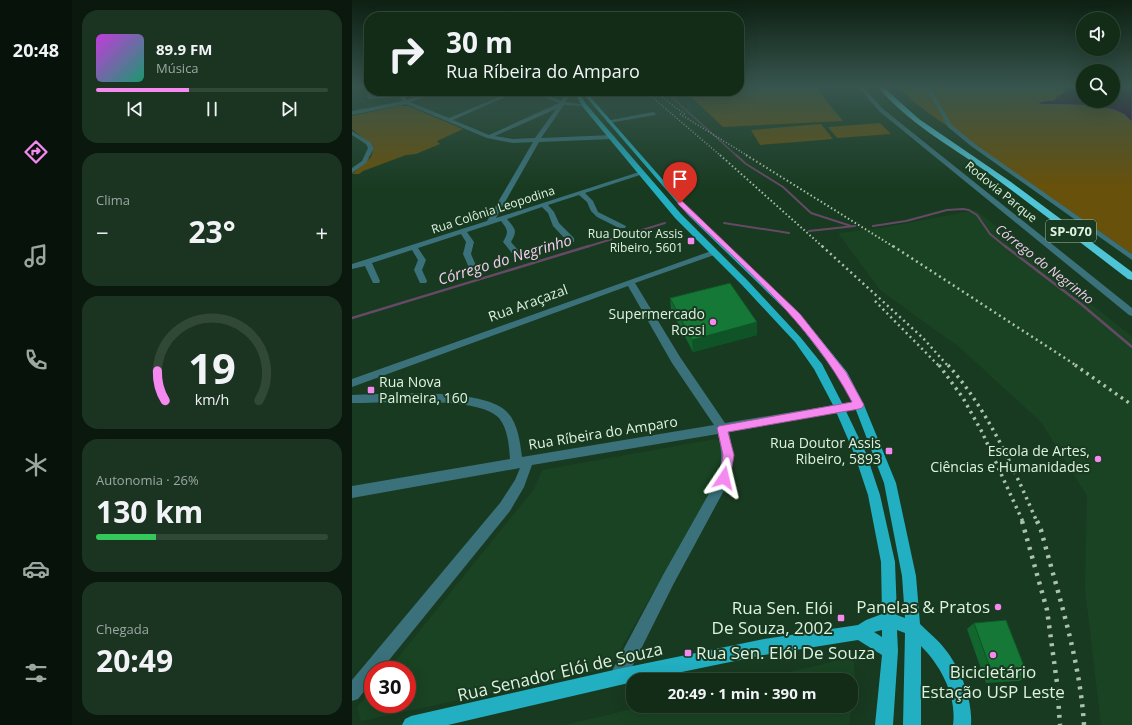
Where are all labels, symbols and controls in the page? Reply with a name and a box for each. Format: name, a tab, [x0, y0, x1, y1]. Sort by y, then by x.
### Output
map controls	[1076, 12, 1120, 108]
button: sound	[1076, 12, 1120, 56]
text: 30 m	[446, 23, 513, 61]
icon: right	[380, 28, 432, 80]
text: 20:48	[13, 38, 59, 62]
text: 89.9 FM	[156, 39, 212, 59]
text: Música	[156, 59, 199, 77]
text: Rua Ríbeira do Amparo	[446, 59, 640, 83]
button: search	[1076, 64, 1120, 108]
icon: previous	[124, 98, 146, 120]
icon: pause	[201, 98, 223, 120]
icon: next	[278, 98, 300, 120]
icon: directions	[22, 138, 50, 166]
street label: Rodovia Parque	[962, 157, 1041, 226]
pin	[663, 162, 697, 203]
icon: arrive	[669, 168, 691, 190]
street label: Rua Colônia Leopodina	[429, 182, 557, 238]
text: Clima	[96, 191, 130, 209]
text: 23°	[188, 211, 236, 252]
text: −	[96, 217, 109, 247]
text: +	[315, 217, 328, 247]
water label: Córrego do Negrinho	[992, 220, 1098, 308]
road number: SP-070	[1046, 220, 1096, 242]
place label: Rua Doutor Assis Ribeiro, 5601	[588, 225, 683, 256]
water label: Córrego do Negrinho	[435, 229, 574, 289]
marker: Rua Doutor Assis Ribeiro, 5601	[686, 236, 696, 246]
icon: music	[22, 242, 50, 270]
street label: Rua Araçazal	[485, 279, 570, 326]
place label: Supermercado Rossi	[609, 304, 705, 339]
marker: Supermercado Rossi	[708, 317, 718, 327]
text: 19	[188, 339, 236, 395]
icon: phone	[22, 346, 50, 374]
place label: Rua Nova Palmeira, 160	[379, 372, 468, 407]
marker: Rua Nova Palmeira, 160	[366, 385, 376, 395]
text: km/h	[195, 389, 229, 408]
street label: Rua Ríbeira do Amparo	[527, 411, 679, 454]
place label: Rua Doutor Assis Ribeiro, 5893	[770, 433, 881, 468]
place label: Escola de Artes, Ciências e Humanidades	[930, 441, 1090, 476]
marker: Rua Doutor Assis Ribeiro, 5893	[884, 446, 894, 456]
icon: climate	[22, 451, 50, 479]
marker: Escola de Artes, Ciências e Humanidades	[1093, 454, 1103, 464]
position arrow	[703, 457, 745, 499]
text: Autonomia · 26%	[96, 471, 199, 489]
text: 130 km	[96, 491, 203, 532]
icon: car	[22, 555, 50, 583]
place label: Panelas & Pratos	[856, 595, 990, 618]
place label: Rua Sen. Elói De Souza, 2002	[712, 596, 833, 639]
marker: Panelas & Pratos	[993, 602, 1003, 612]
marker: Rua Sen. Elói De Souza, 2002	[836, 613, 846, 623]
text: Chegada	[96, 620, 149, 638]
street label: Rua Senador Elói de Souza	[455, 637, 665, 706]
text: 20:49	[96, 640, 173, 681]
place label: Rua Sen. Elói De Souza	[696, 641, 875, 664]
marker: Rua Sen. Elói De Souza	[683, 648, 693, 658]
marker: Bicicletário Estação USP Leste	[988, 650, 998, 660]
icon: filters	[22, 659, 50, 687]
place label: Bicicletário Estação USP Leste	[921, 660, 1065, 703]
speed limit sign: 30	[364, 661, 416, 713]
text: 20:49 · 1 min · 390 m	[668, 683, 816, 703]

